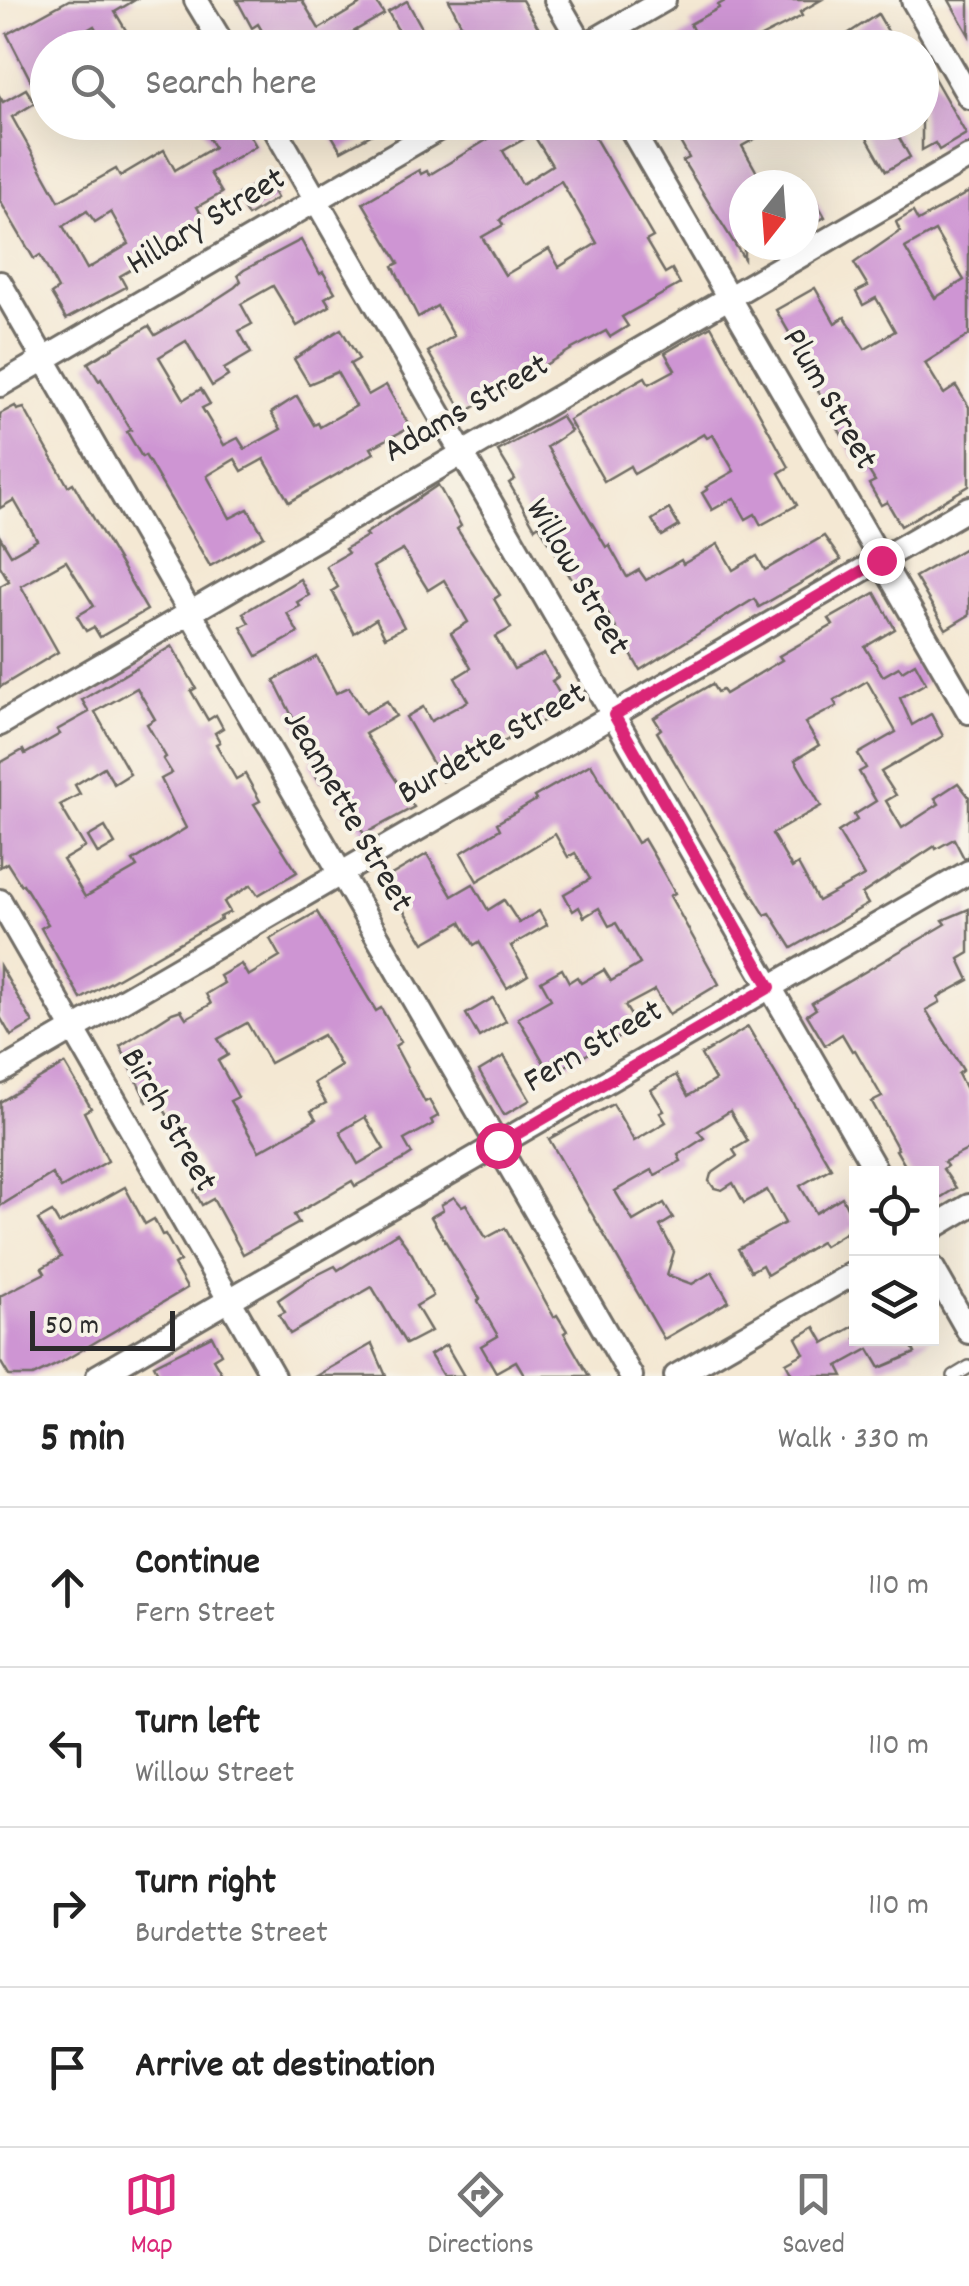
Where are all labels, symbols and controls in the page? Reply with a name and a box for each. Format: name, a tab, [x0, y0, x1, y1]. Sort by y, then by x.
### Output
search box	[30, 30, 939, 140]
icon: search	[65, 58, 120, 113]
text: Search here	[145, 58, 317, 113]
street label: Hillary Street	[118, 156, 296, 290]
north arrow	[729, 170, 819, 260]
street label: Plum Street	[767, 320, 889, 480]
street label: Adams Street	[375, 342, 559, 478]
street label: Willow Street	[511, 490, 641, 666]
route end	[859, 538, 905, 584]
street label: Burdette Street	[389, 671, 597, 819]
street label: Jeannette Street	[268, 701, 424, 923]
street label: Fern Street	[515, 988, 673, 1108]
street label: Birch Street	[106, 1040, 228, 1202]
route start	[476, 1123, 522, 1169]
map controls	[849, 1166, 939, 1346]
button: locate	[849, 1166, 939, 1256]
button: layers	[849, 1256, 939, 1346]
scale bar	[30, 1306, 175, 1350]
text: 50 m	[45, 1308, 99, 1348]
text: 5 min	[40, 1411, 125, 1471]
text: Walk · 330 m	[778, 1418, 929, 1464]
text: Continue	[135, 1537, 260, 1592]
icon: ahead	[40, 1560, 95, 1615]
text: 110 m	[868, 1564, 929, 1610]
text: Fern Street	[135, 1592, 275, 1638]
text: Turn left	[135, 1697, 260, 1752]
icon: left	[40, 1720, 95, 1775]
text: 110 m	[868, 1724, 929, 1770]
text: Willow Street	[135, 1752, 294, 1798]
text: Turn right	[135, 1857, 276, 1912]
icon: right	[40, 1880, 95, 1935]
text: 110 m	[868, 1884, 929, 1930]
text: Burdette Street	[135, 1912, 328, 1958]
icon: arrive	[40, 2040, 95, 2095]
text: Arrive at destination	[135, 2040, 435, 2095]
tab: Map	[124, 2167, 179, 2267]
tab: Directions	[428, 2167, 534, 2267]
tab: Saved	[782, 2167, 845, 2267]

